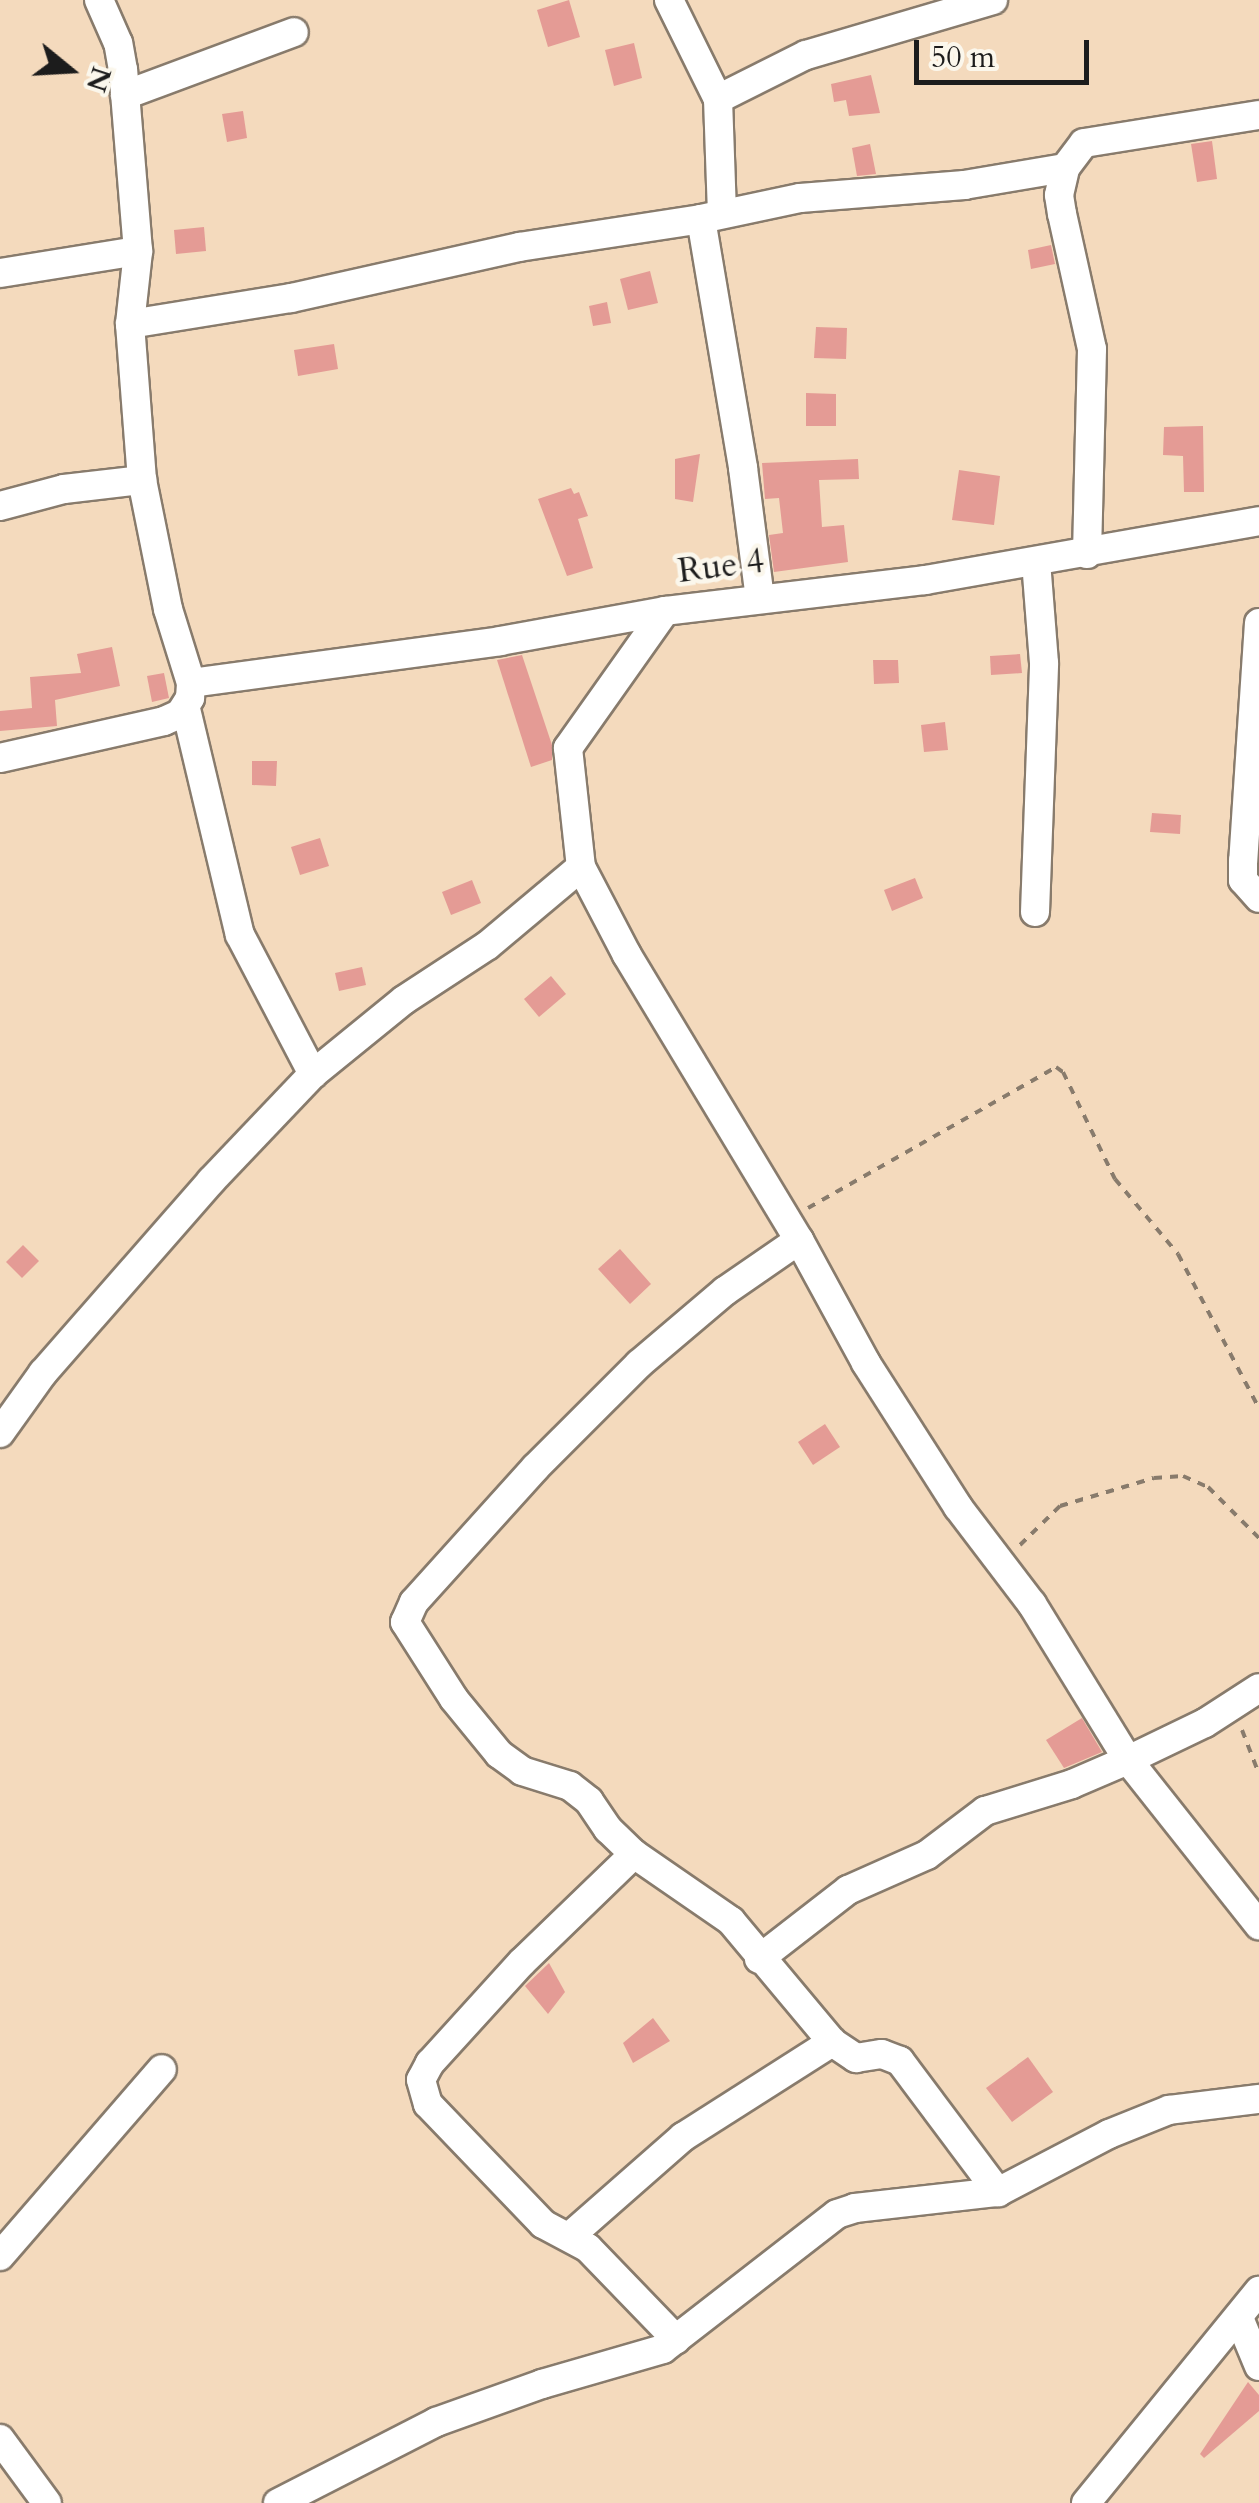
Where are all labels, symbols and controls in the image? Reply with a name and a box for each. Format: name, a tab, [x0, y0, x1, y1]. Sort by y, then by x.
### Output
north arrow	[20, 20, 120, 120]
scale bar	[919, 20, 1094, 82]
text: 50 m	[931, 37, 995, 78]
text: N	[77, 62, 120, 97]
street label: Rue 4	[675, 540, 767, 592]

